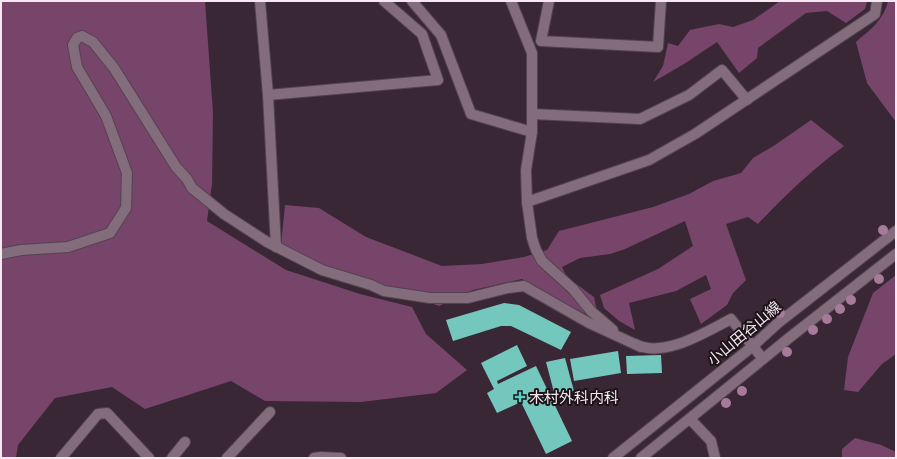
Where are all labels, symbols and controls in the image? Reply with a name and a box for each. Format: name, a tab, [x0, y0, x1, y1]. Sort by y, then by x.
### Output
street label: 小山田谷山線	[702, 295, 786, 371]
place label: 木村外科内科	[529, 386, 619, 409]
marker: 木村外科内科	[514, 391, 526, 403]

